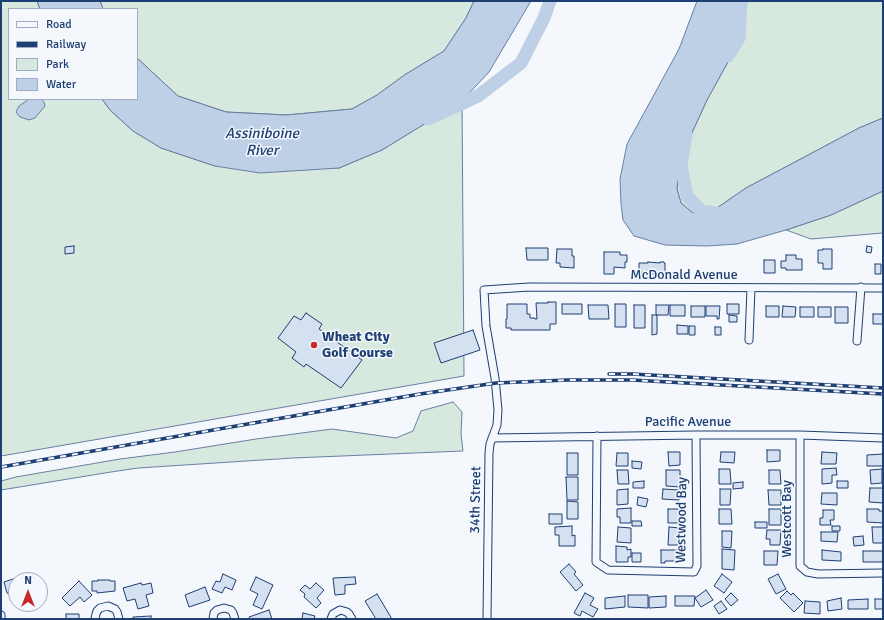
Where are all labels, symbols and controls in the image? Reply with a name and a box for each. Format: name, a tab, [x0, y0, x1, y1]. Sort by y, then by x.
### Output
legend	[8, 8, 138, 100]
text: Road	[46, 17, 72, 32]
text: Railway	[46, 37, 86, 52]
text: Park	[46, 57, 69, 72]
text: Water	[46, 77, 76, 92]
water label: Assiniboine River	[225, 125, 299, 160]
street label: McDonald Avenue	[630, 267, 738, 283]
place label: Wheat City Golf Course	[322, 329, 393, 362]
marker: Wheat City Golf Course	[309, 340, 319, 350]
street label: Pacific Avenue	[645, 414, 731, 430]
street label: 34th Street	[467, 466, 485, 534]
street label: Westwood Bay	[673, 477, 691, 563]
street label: Westcott Bay	[779, 480, 795, 558]
north arrow	[8, 572, 48, 612]
text: N	[24, 574, 32, 587]

